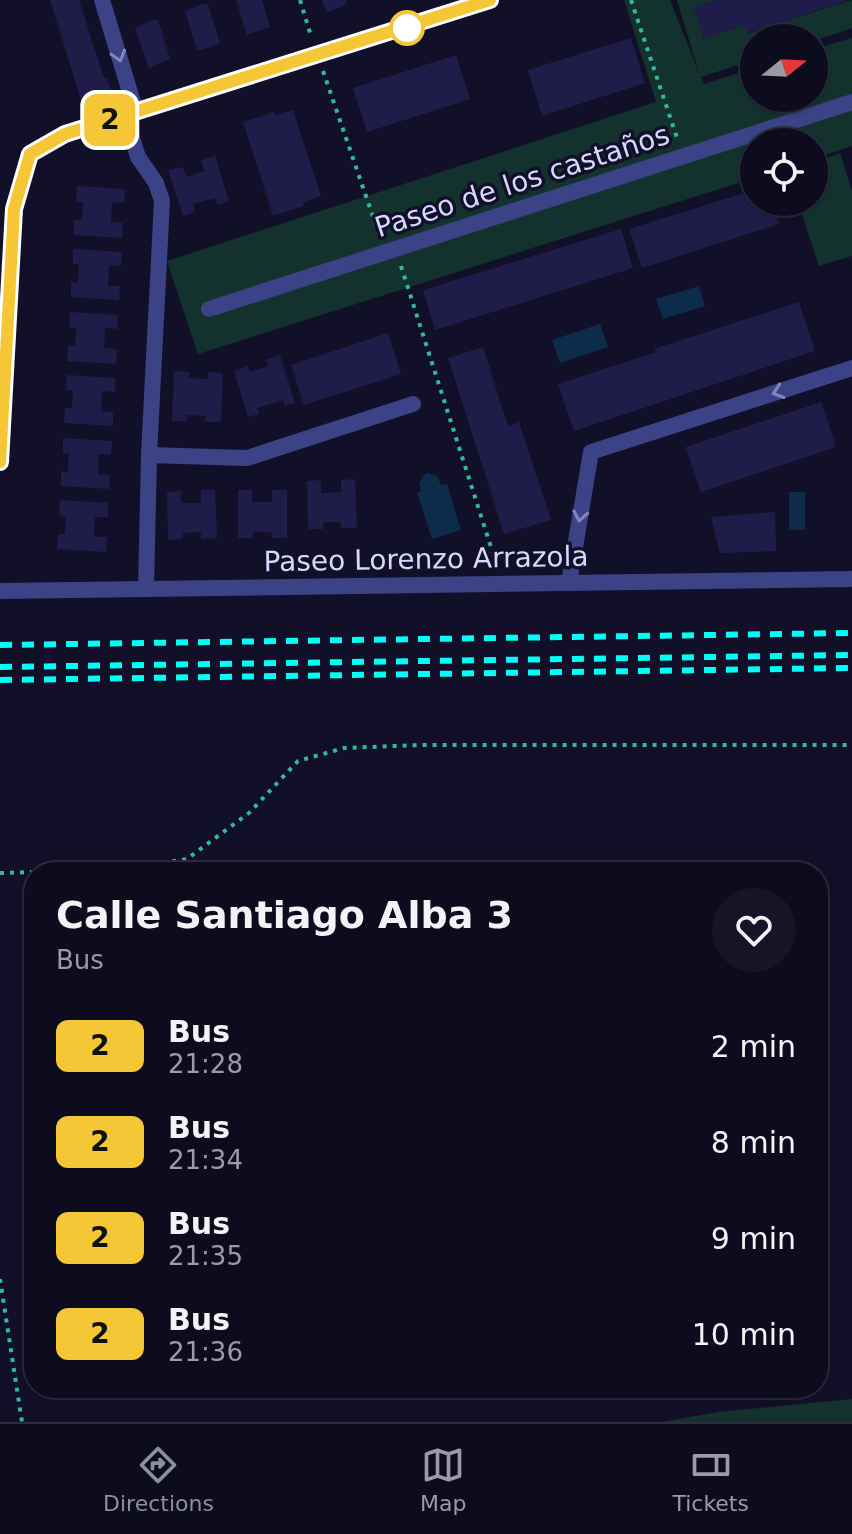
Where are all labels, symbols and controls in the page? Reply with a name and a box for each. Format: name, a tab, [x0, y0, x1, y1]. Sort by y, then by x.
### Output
unlabelled marker	[390, 11, 424, 45]
north arrow	[740, 24, 828, 112]
map controls	[740, 24, 828, 216]
one-way arrow	[110, 48, 126, 62]
line badge: 2	[84, 94, 136, 146]
text: 2	[100, 103, 120, 136]
street label: Paseo de los castaños	[371, 118, 673, 244]
button: locate	[740, 128, 828, 216]
one-way arrow	[771, 383, 785, 399]
one-way arrow	[573, 509, 590, 522]
street label: Paseo Lorenzo Arrazola	[263, 540, 589, 578]
button: heart	[712, 888, 796, 972]
text: Calle Santiago Alba 3	[56, 893, 513, 937]
text: Bus	[56, 945, 104, 975]
text: Bus	[168, 1014, 230, 1049]
text: 2	[90, 1029, 110, 1062]
text: 2 min	[711, 1029, 796, 1064]
text: 21:28	[168, 1049, 243, 1079]
text: Bus	[168, 1110, 230, 1145]
text: 2	[90, 1125, 110, 1158]
text: 8 min	[711, 1125, 796, 1160]
text: 21:34	[168, 1145, 243, 1175]
text: Bus	[168, 1206, 230, 1241]
text: 2	[90, 1221, 110, 1254]
text: 9 min	[711, 1221, 796, 1256]
text: 21:35	[168, 1241, 243, 1271]
text: Bus	[168, 1302, 230, 1337]
text: 2	[90, 1317, 110, 1350]
text: 10 min	[692, 1317, 796, 1352]
text: 21:36	[168, 1337, 243, 1367]
tab: Directions	[103, 1443, 214, 1516]
tab: Map	[420, 1443, 466, 1516]
tab: Tickets	[672, 1443, 749, 1516]

